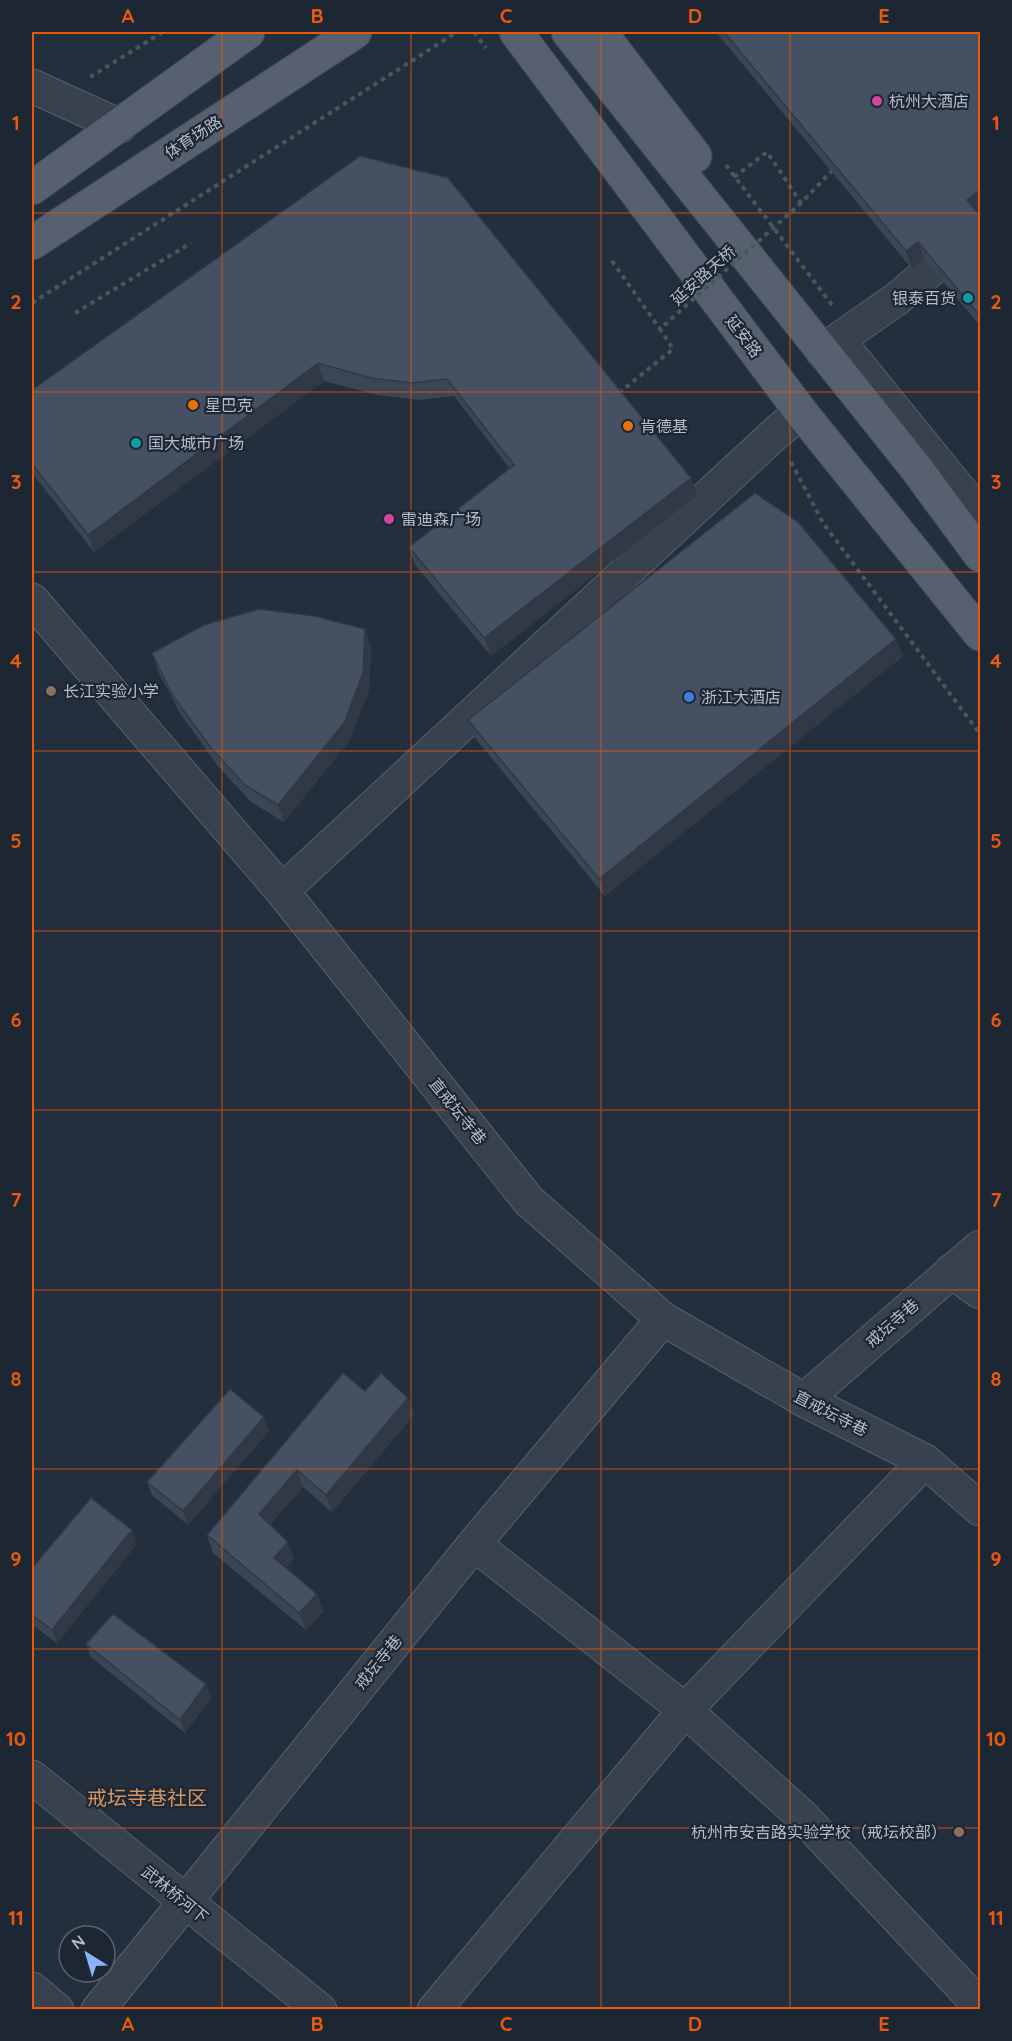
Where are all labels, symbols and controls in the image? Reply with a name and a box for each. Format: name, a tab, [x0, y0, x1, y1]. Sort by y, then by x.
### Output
text: A	[122, 3, 135, 28]
text: B	[310, 3, 324, 28]
text: C	[500, 3, 513, 28]
text: D	[688, 3, 702, 28]
text: E	[878, 3, 890, 28]
place label: 杭州大酒店	[889, 91, 969, 111]
marker: 杭州大酒店	[870, 94, 884, 108]
text: 1	[12, 110, 20, 135]
text: 1	[992, 110, 1000, 135]
street label: 体育场路	[161, 111, 225, 163]
street label: 延安路天桥	[667, 241, 739, 309]
place label: 银泰百货	[892, 288, 956, 308]
text: 2	[10, 289, 22, 314]
text: 2	[990, 289, 1002, 314]
marker: 银泰百货	[961, 291, 975, 305]
street label: 延安路	[722, 311, 766, 361]
place label: 星巴克	[205, 395, 253, 415]
marker: 星巴克	[186, 398, 200, 412]
place label: 肯德基	[640, 416, 688, 436]
marker: 肯德基	[621, 419, 635, 433]
place label: 国大城市广场	[148, 433, 244, 453]
marker: 国大城市广场	[129, 436, 143, 450]
text: 3	[11, 469, 21, 494]
text: 3	[991, 469, 1001, 494]
place label: 雷迪森广场	[401, 509, 481, 529]
marker: 雷迪森广场	[382, 512, 396, 526]
text: 4	[10, 648, 22, 673]
text: 4	[990, 648, 1002, 673]
place label: 长江实验小学	[63, 681, 159, 701]
marker: 长江实验小学	[44, 684, 58, 698]
place label: 浙江大酒店	[701, 687, 781, 707]
marker: 浙江大酒店	[682, 690, 696, 704]
text: 5	[10, 828, 22, 853]
text: 5	[990, 828, 1002, 853]
text: 6	[10, 1007, 22, 1032]
text: 6	[990, 1007, 1002, 1032]
street label: 直戒坛寺巷	[425, 1074, 491, 1148]
text: 7	[11, 1187, 22, 1212]
text: 7	[991, 1187, 1002, 1212]
street label: 戒坛寺巷	[861, 1294, 923, 1352]
text: 8	[11, 1366, 22, 1391]
text: 8	[991, 1366, 1002, 1391]
street label: 直戒坛寺巷	[791, 1386, 871, 1440]
text: 9	[10, 1546, 22, 1571]
text: 9	[990, 1546, 1002, 1571]
street label: 戒坛寺巷	[350, 1631, 406, 1693]
text: 10	[6, 1726, 26, 1751]
text: 10	[986, 1726, 1006, 1751]
district label: 戒坛寺巷社区	[87, 1785, 207, 1810]
place label: 杭州市安吉路实验学校（戒坛校部）	[691, 1822, 947, 1842]
marker: 杭州市安吉路实验学校（戒坛校部）	[952, 1825, 966, 1839]
street label: 武林桥河下	[138, 1861, 212, 1927]
text: 11	[8, 1905, 24, 1930]
text: 11	[988, 1905, 1004, 1930]
north arrow	[57, 1924, 117, 1984]
text: N	[67, 1930, 89, 1954]
text: A	[122, 2011, 135, 2036]
text: B	[310, 2011, 324, 2036]
text: C	[500, 2011, 513, 2036]
text: D	[688, 2011, 702, 2036]
text: E	[878, 2011, 890, 2036]

